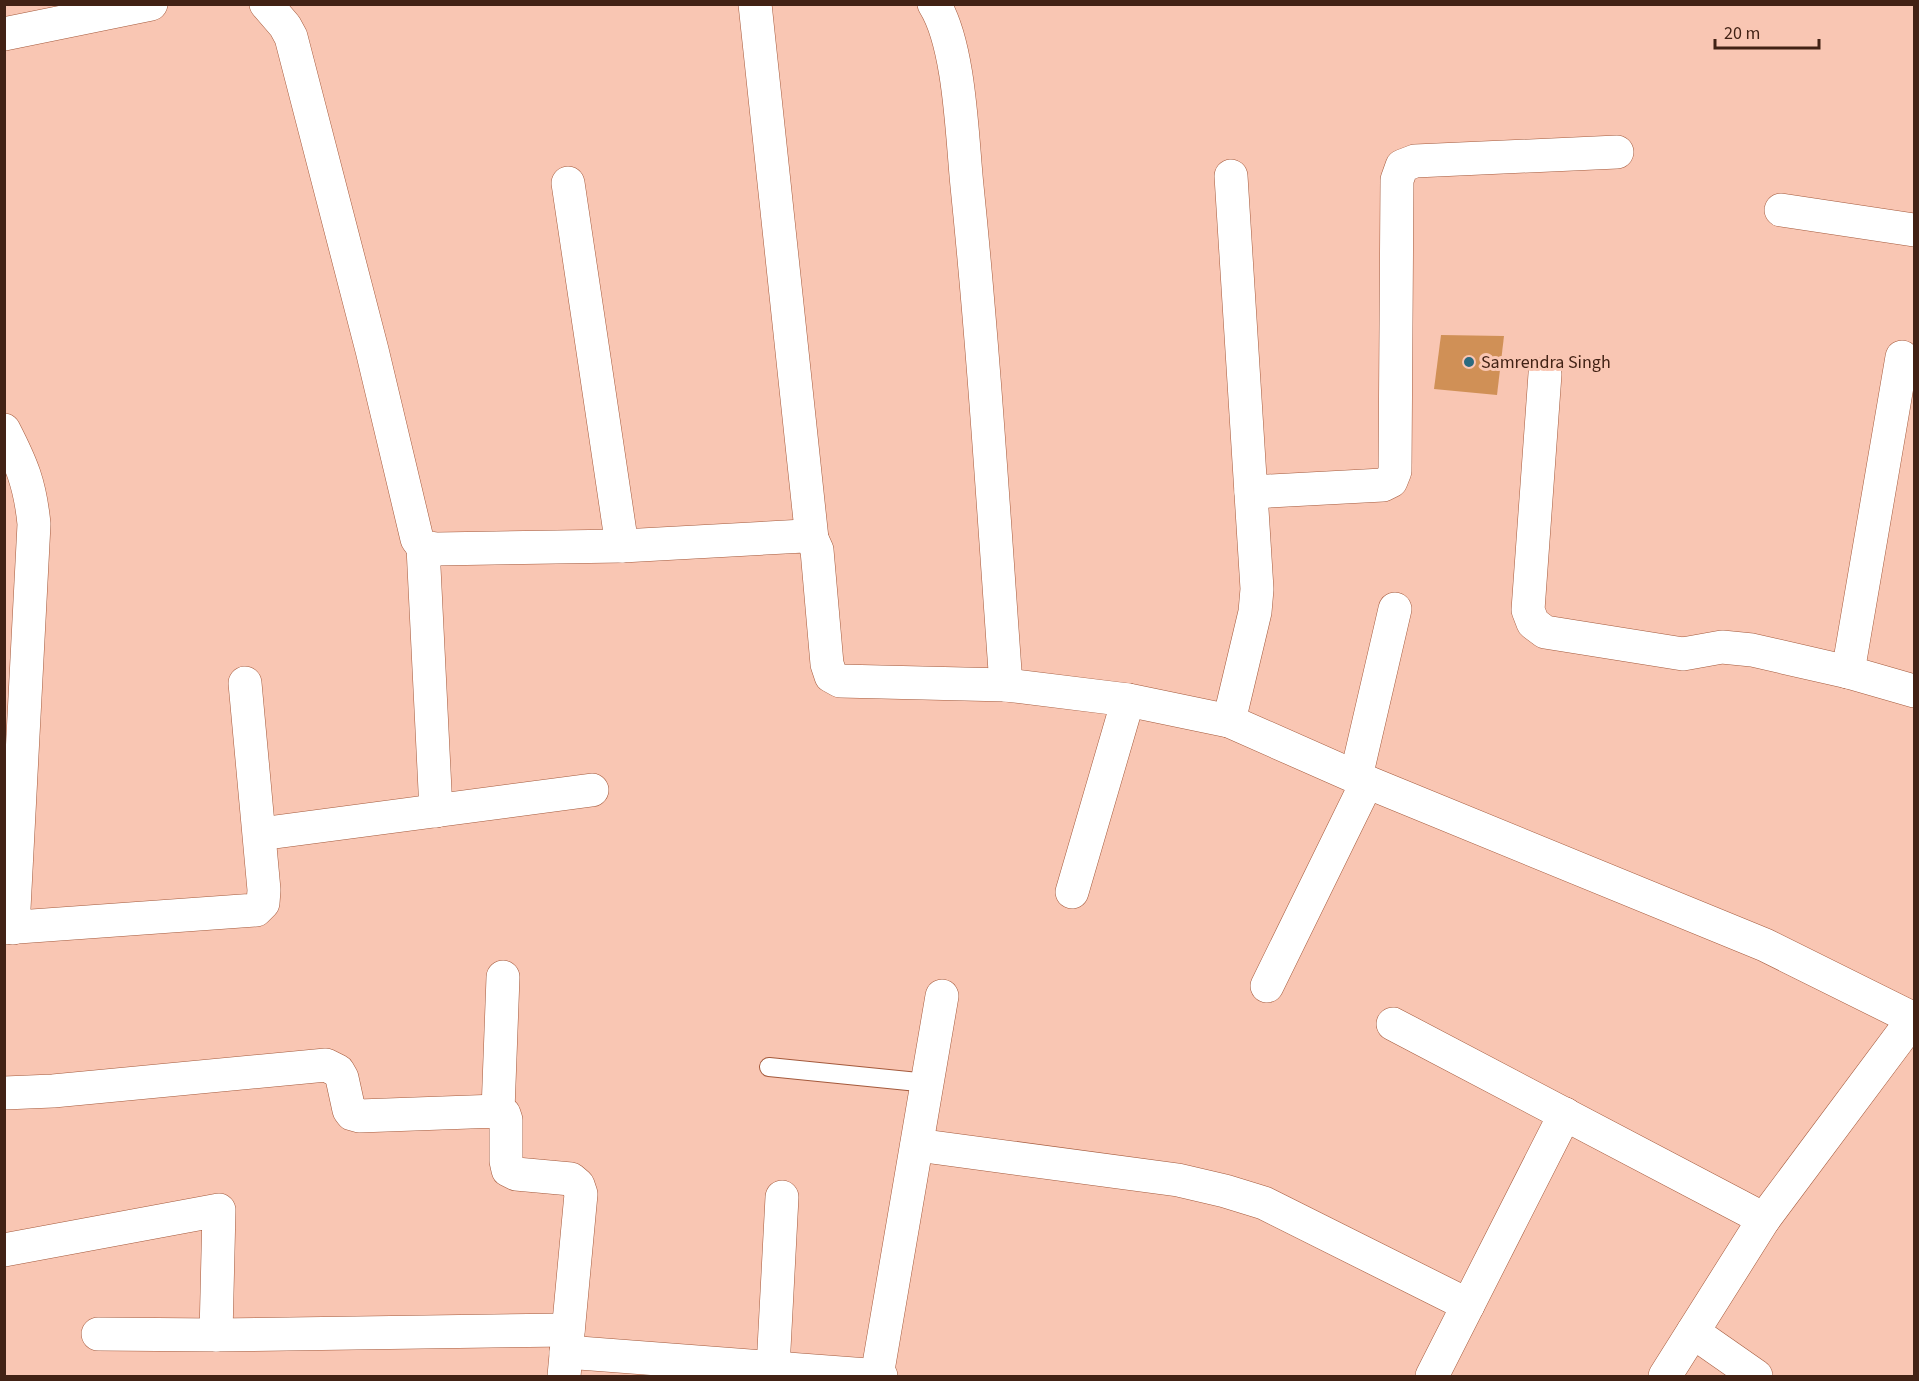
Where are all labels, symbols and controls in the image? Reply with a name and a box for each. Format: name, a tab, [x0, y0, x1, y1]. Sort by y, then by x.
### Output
scale bar	[1715, 12, 1818, 50]
text: 20 m	[1724, 21, 1760, 46]
place label: Samrendra Singh	[1481, 350, 1611, 375]
marker: Samrendra Singh	[1462, 355, 1476, 369]

